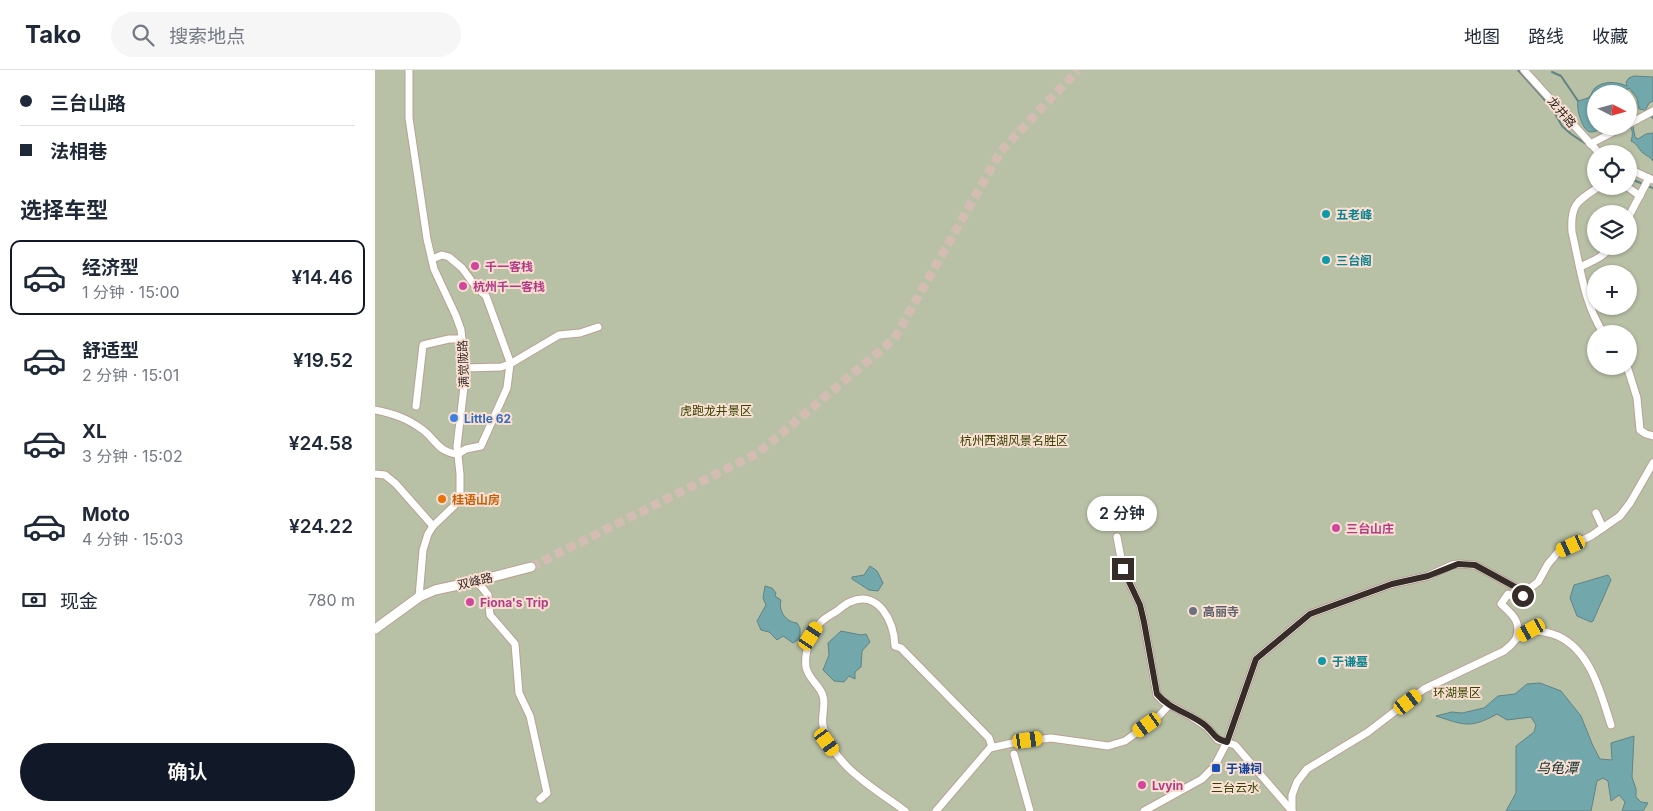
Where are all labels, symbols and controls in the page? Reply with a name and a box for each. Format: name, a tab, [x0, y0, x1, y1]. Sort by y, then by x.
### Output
search box	[111, 12, 461, 57]
text: Tako	[25, 20, 81, 49]
icon: search	[129, 21, 157, 49]
text: 搜索地点	[169, 25, 245, 48]
text: 地图	[1464, 26, 1500, 47]
text: 路线	[1528, 26, 1564, 47]
text: 收藏	[1592, 26, 1628, 47]
north arrow	[1587, 85, 1637, 135]
map controls	[1587, 85, 1637, 375]
text: 三台山路	[50, 92, 126, 115]
street label: 龙井路	[1545, 93, 1579, 131]
text: 法相巷	[50, 140, 107, 163]
button: locate	[1587, 145, 1637, 195]
text: 选择车型	[20, 197, 108, 223]
button: layers	[1587, 205, 1637, 255]
place label: 五老峰	[1336, 207, 1372, 222]
marker: 五老峰	[1320, 208, 1332, 220]
place label: 三台阁	[1336, 253, 1372, 268]
marker: 三台阁	[1320, 254, 1332, 266]
icon: car	[22, 255, 67, 300]
text: 经济型	[82, 256, 139, 279]
place label: 千一客栈	[485, 259, 533, 274]
marker: 千一客栈	[469, 260, 481, 272]
button: +	[1587, 265, 1637, 315]
text: ¥14.46	[291, 266, 353, 289]
place label: 杭州千一客栈	[473, 279, 545, 294]
marker: 杭州千一客栈	[457, 280, 469, 292]
text: 1 分钟 · 15:00	[82, 282, 180, 302]
button: −	[1587, 325, 1637, 375]
icon: car	[22, 338, 67, 383]
text: 舒适型	[82, 339, 139, 362]
street label: 满觉陇路	[455, 340, 471, 388]
text: ¥19.52	[293, 349, 353, 372]
text: 2 分钟 · 15:01	[82, 365, 179, 385]
park label: 虎跑龙井景区	[680, 403, 752, 418]
place label: Little 62	[464, 411, 511, 426]
marker: Little 62	[448, 412, 460, 424]
text: XL	[82, 420, 107, 443]
icon: car	[22, 421, 67, 466]
text: ¥24.58	[289, 432, 353, 455]
park label: 杭州西湖风景名胜区	[960, 433, 1068, 448]
text: 3 分钟 · 15:02	[82, 446, 183, 466]
place label: 桂语山房	[452, 492, 500, 507]
marker: 桂语山房	[436, 493, 448, 505]
callout: 2 分钟	[1088, 496, 1158, 532]
text: Moto	[82, 503, 130, 526]
text: 2 分钟	[1099, 503, 1145, 523]
icon: car	[22, 504, 67, 549]
text: ¥24.22	[289, 515, 353, 538]
place label: 三台山庄	[1346, 521, 1394, 536]
marker: 三台山庄	[1330, 522, 1342, 534]
text: 4 分钟 · 15:03	[82, 529, 183, 549]
car	[1554, 533, 1587, 559]
route end	[1112, 558, 1134, 580]
street label: 双峰路	[456, 570, 494, 592]
route start	[1512, 585, 1534, 607]
icon: cash	[20, 586, 48, 614]
text: 现金	[60, 590, 98, 613]
text: 780 m	[308, 590, 355, 610]
place label: Fiona's Trip	[480, 595, 549, 610]
marker: Fiona's Trip	[464, 596, 476, 608]
place label: 高丽寺	[1203, 604, 1239, 619]
marker: 高丽寺	[1187, 605, 1199, 617]
car	[1514, 616, 1547, 644]
car	[796, 619, 825, 653]
place label: 于谦墓	[1332, 654, 1368, 669]
marker: 于谦墓	[1316, 655, 1328, 667]
park label: 环湖景区	[1433, 685, 1481, 700]
car	[1391, 687, 1424, 717]
car	[1130, 710, 1163, 740]
car	[812, 725, 841, 759]
car	[1012, 730, 1043, 750]
button: 确认	[20, 743, 355, 801]
water label: 乌龟潭	[1536, 759, 1581, 776]
place label: 于谦祠	[1226, 761, 1262, 776]
marker: 于谦祠	[1210, 762, 1222, 774]
place label: Lvyin	[1152, 778, 1183, 793]
marker: Lvyin	[1136, 779, 1148, 791]
park label: 三台云水	[1211, 780, 1259, 795]

